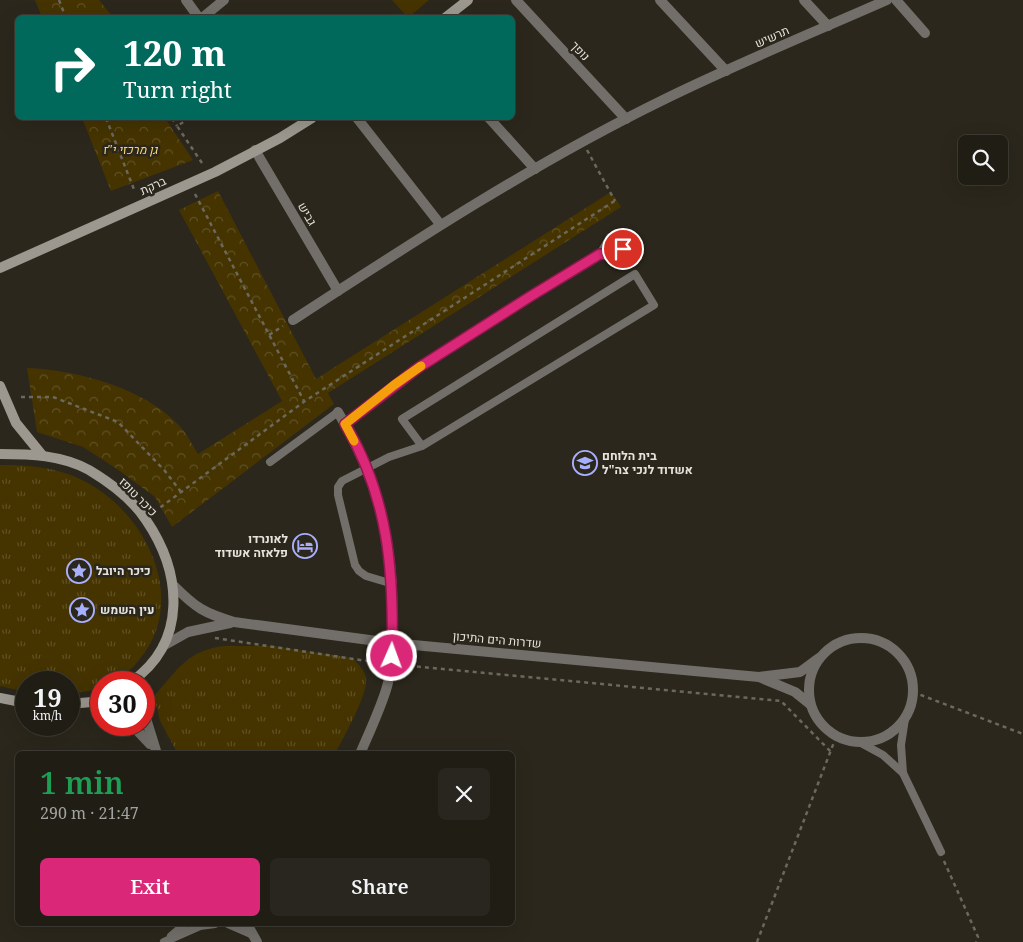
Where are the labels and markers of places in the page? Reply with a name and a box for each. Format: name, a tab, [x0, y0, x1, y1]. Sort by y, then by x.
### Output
pin	[602, 228, 644, 270]
place label: בית הלוחם אשדוד לנכי צה"ל	[602, 447, 693, 478]
school or university icon: בית הלוחם אשדוד לנכי צה"ל	[572, 450, 598, 476]
place label: לאונרדו פלאזה אשדוד	[215, 530, 289, 561]
hotel icon: לאונרדו פלאזה אשדוד	[292, 533, 318, 559]
place icon: כיכר היובל	[66, 558, 92, 584]
place label: כיכר היובל	[96, 562, 151, 579]
place icon: עין השמש	[69, 597, 95, 623]
place label: עין השמש	[100, 601, 154, 618]

